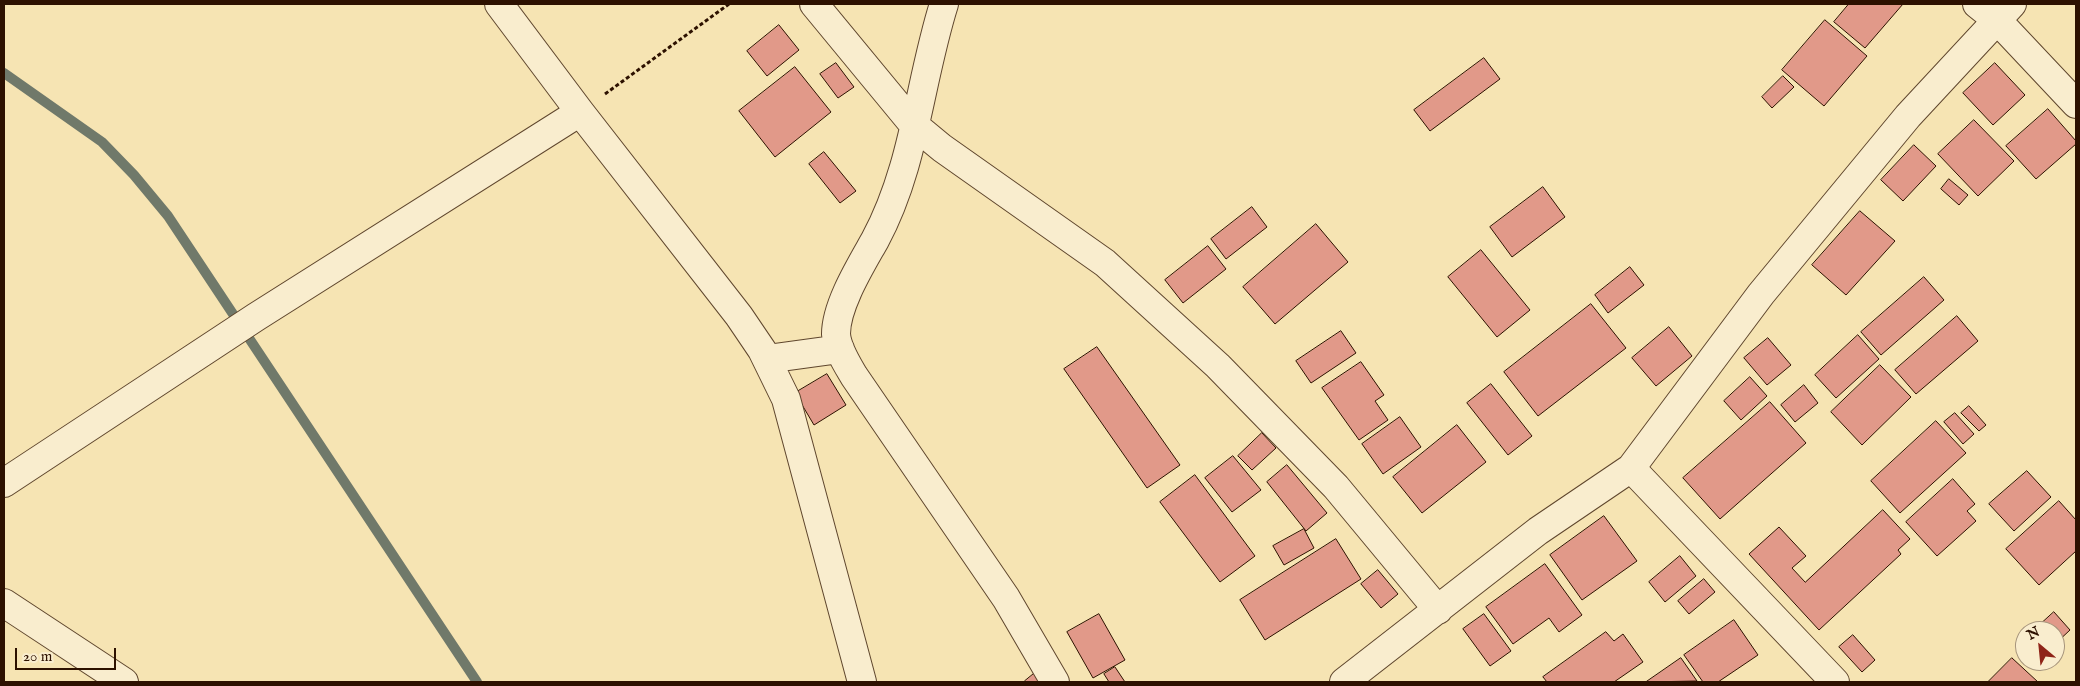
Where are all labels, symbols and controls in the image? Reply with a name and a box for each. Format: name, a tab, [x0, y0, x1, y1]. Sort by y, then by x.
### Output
north arrow	[2015, 621, 2065, 671]
text: N	[2024, 623, 2043, 644]
scale bar	[18, 638, 119, 670]
text: 20 m	[23, 647, 52, 666]

